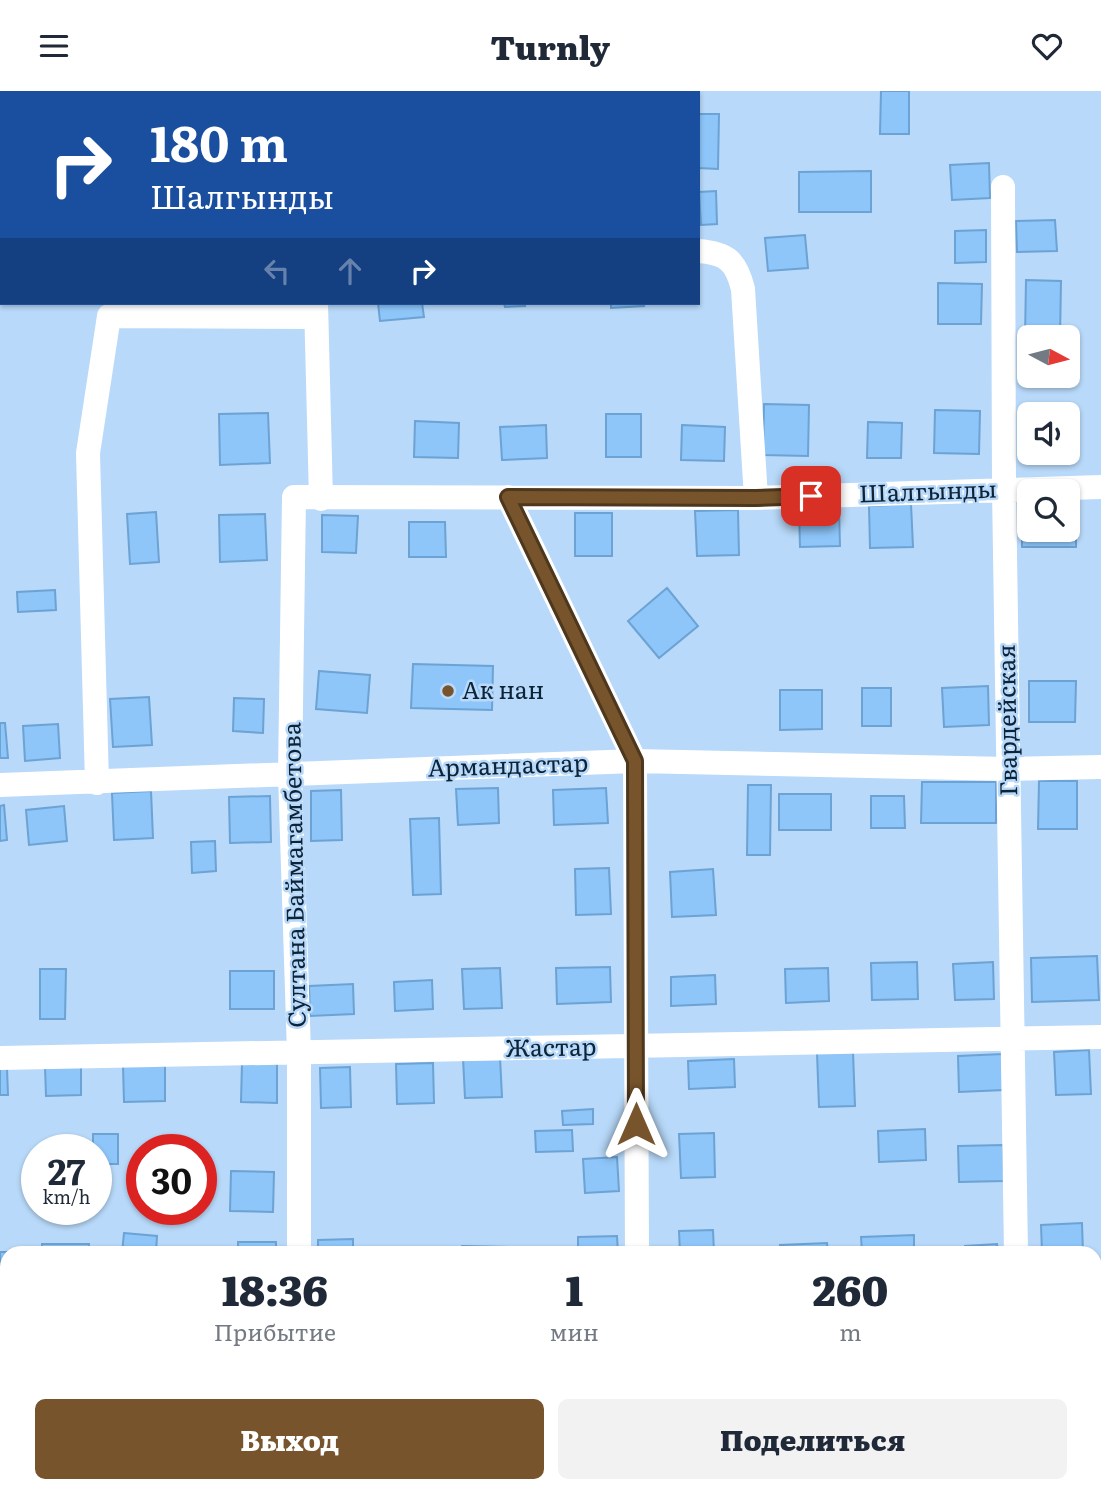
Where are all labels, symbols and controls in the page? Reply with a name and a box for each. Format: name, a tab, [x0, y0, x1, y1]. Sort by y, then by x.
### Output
text: Turnly	[491, 22, 610, 70]
icon: menu	[35, 27, 73, 65]
icon: heart	[1028, 27, 1066, 65]
text: 180 m	[150, 104, 288, 177]
icon: right	[35, 119, 126, 210]
text: Шалгынды	[150, 171, 334, 219]
icon: left	[258, 252, 296, 290]
icon: ahead	[331, 252, 369, 290]
icon: right	[404, 252, 442, 290]
north arrow	[1017, 325, 1080, 389]
map controls	[1017, 325, 1080, 542]
button: sound	[1017, 402, 1080, 465]
pin	[781, 466, 841, 526]
street label: Шалгынды	[858, 470, 997, 509]
icon: arrive	[792, 477, 830, 515]
button: search	[1017, 479, 1080, 542]
street label: Гвардейская	[987, 644, 1024, 796]
place label: Ак нан	[462, 671, 544, 706]
marker: Ак нан	[440, 683, 456, 699]
street label: Султана Баймагамбетова	[272, 722, 313, 1028]
street label: Армандастар	[427, 743, 589, 784]
street label: Жастар	[505, 1027, 597, 1064]
position arrow	[599, 1087, 673, 1161]
speed limit sign: 30	[126, 1134, 217, 1225]
text: 27	[48, 1144, 85, 1196]
text: km/h	[43, 1183, 90, 1210]
text: 18:36	[222, 1257, 328, 1319]
text: 1	[565, 1257, 583, 1319]
text: 260	[812, 1257, 888, 1319]
text: Прибытие	[214, 1314, 336, 1348]
text: мин	[550, 1314, 599, 1348]
text: m	[839, 1314, 862, 1348]
button: Выход	[35, 1399, 544, 1479]
button: Поделиться	[558, 1399, 1067, 1479]

